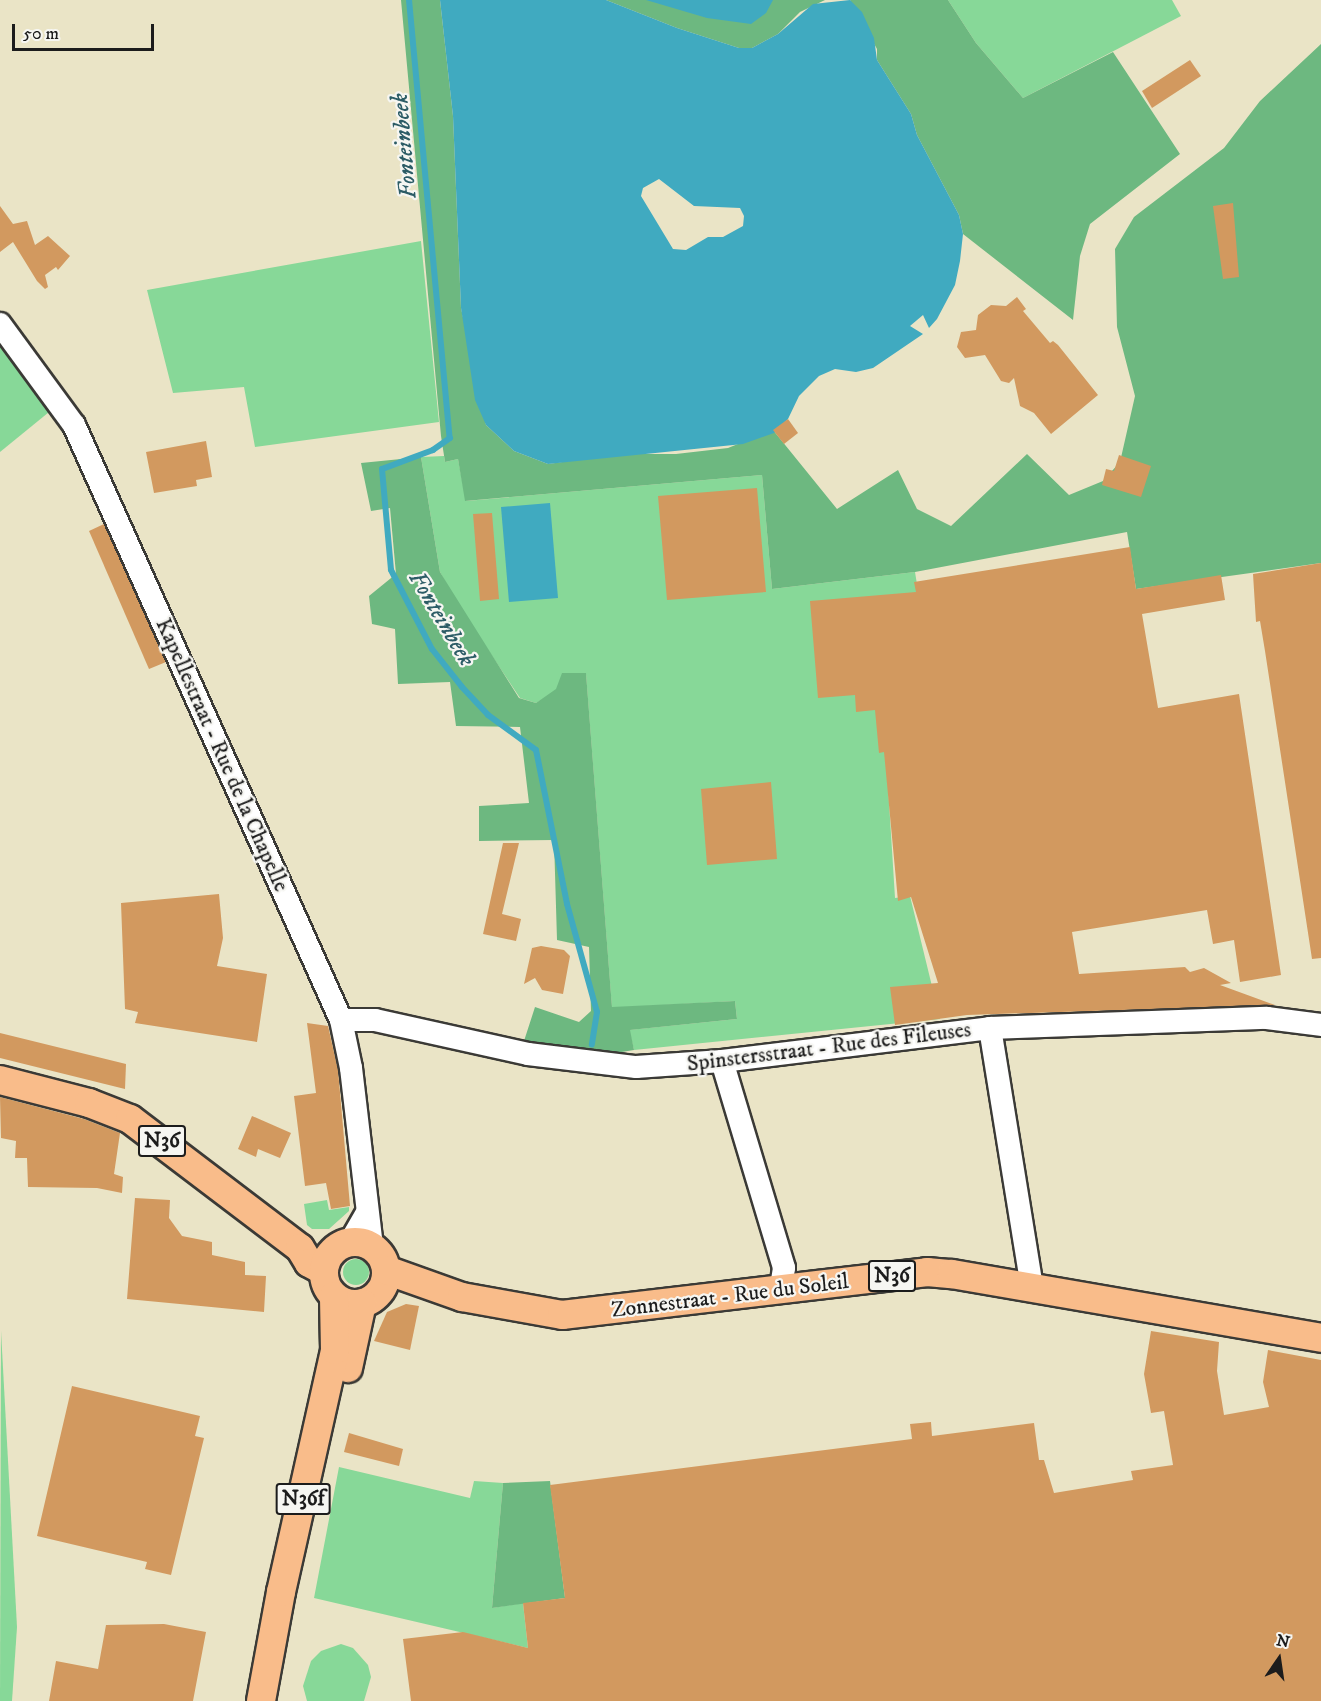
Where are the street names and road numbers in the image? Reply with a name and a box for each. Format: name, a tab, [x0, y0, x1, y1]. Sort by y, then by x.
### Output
street label: Kapellestraat - Rue de la Chapelle	[150, 614, 294, 896]
street label: Spinstersstraat - Rue des Fileuses	[685, 1016, 973, 1078]
road number: N36	[136, 1123, 188, 1159]
road number: N36	[866, 1258, 918, 1294]
street label: Zonnestraat - Rue du Soleil	[610, 1268, 850, 1324]
road number: N36f	[274, 1481, 332, 1517]

